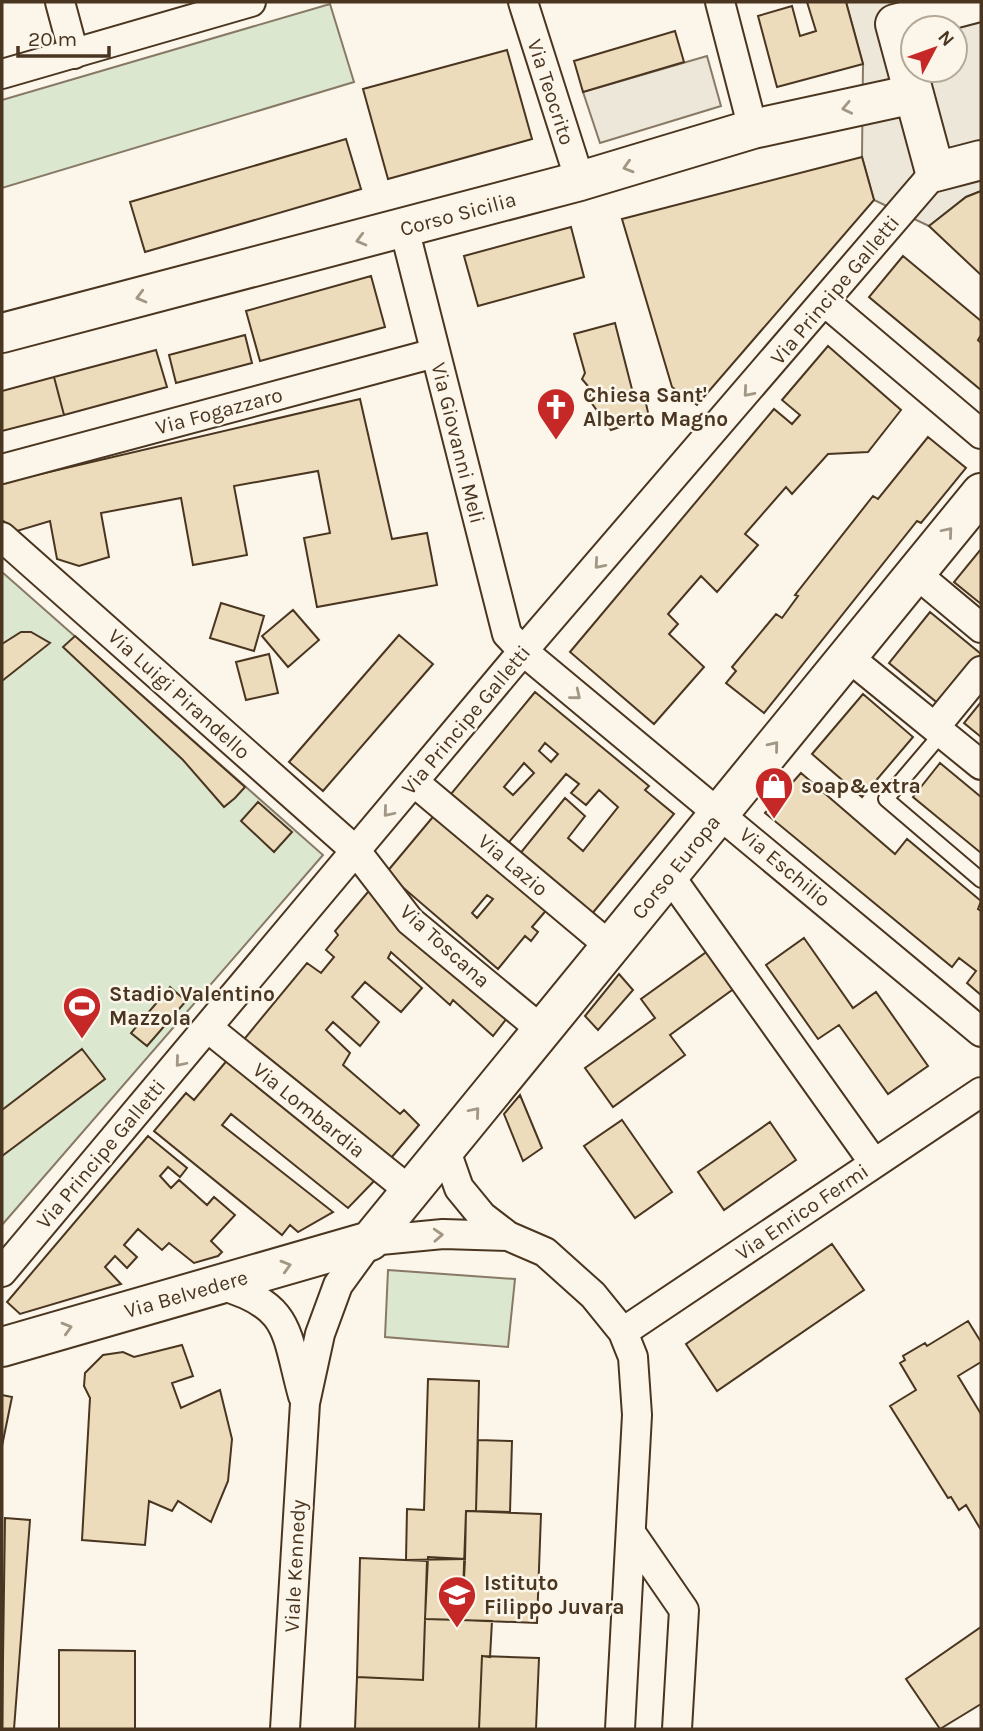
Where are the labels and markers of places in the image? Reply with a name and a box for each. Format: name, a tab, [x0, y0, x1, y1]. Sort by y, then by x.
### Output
place label: Chiesa Sant' Alberto Magno	[583, 383, 728, 431]
church icon: Chiesa Sant' Alberto Magno	[535, 386, 577, 441]
shop icon: soap&extra	[753, 765, 795, 820]
place label: soap&extra	[801, 774, 921, 798]
place label: Stadio Valentino Mazzola	[109, 982, 275, 1030]
sports icon: Stadio Valentino Mazzola	[61, 985, 103, 1040]
place label: Istituto Filippo Juvara	[484, 1571, 625, 1619]
school or university icon: Istituto Filippo Juvara	[436, 1574, 478, 1629]

